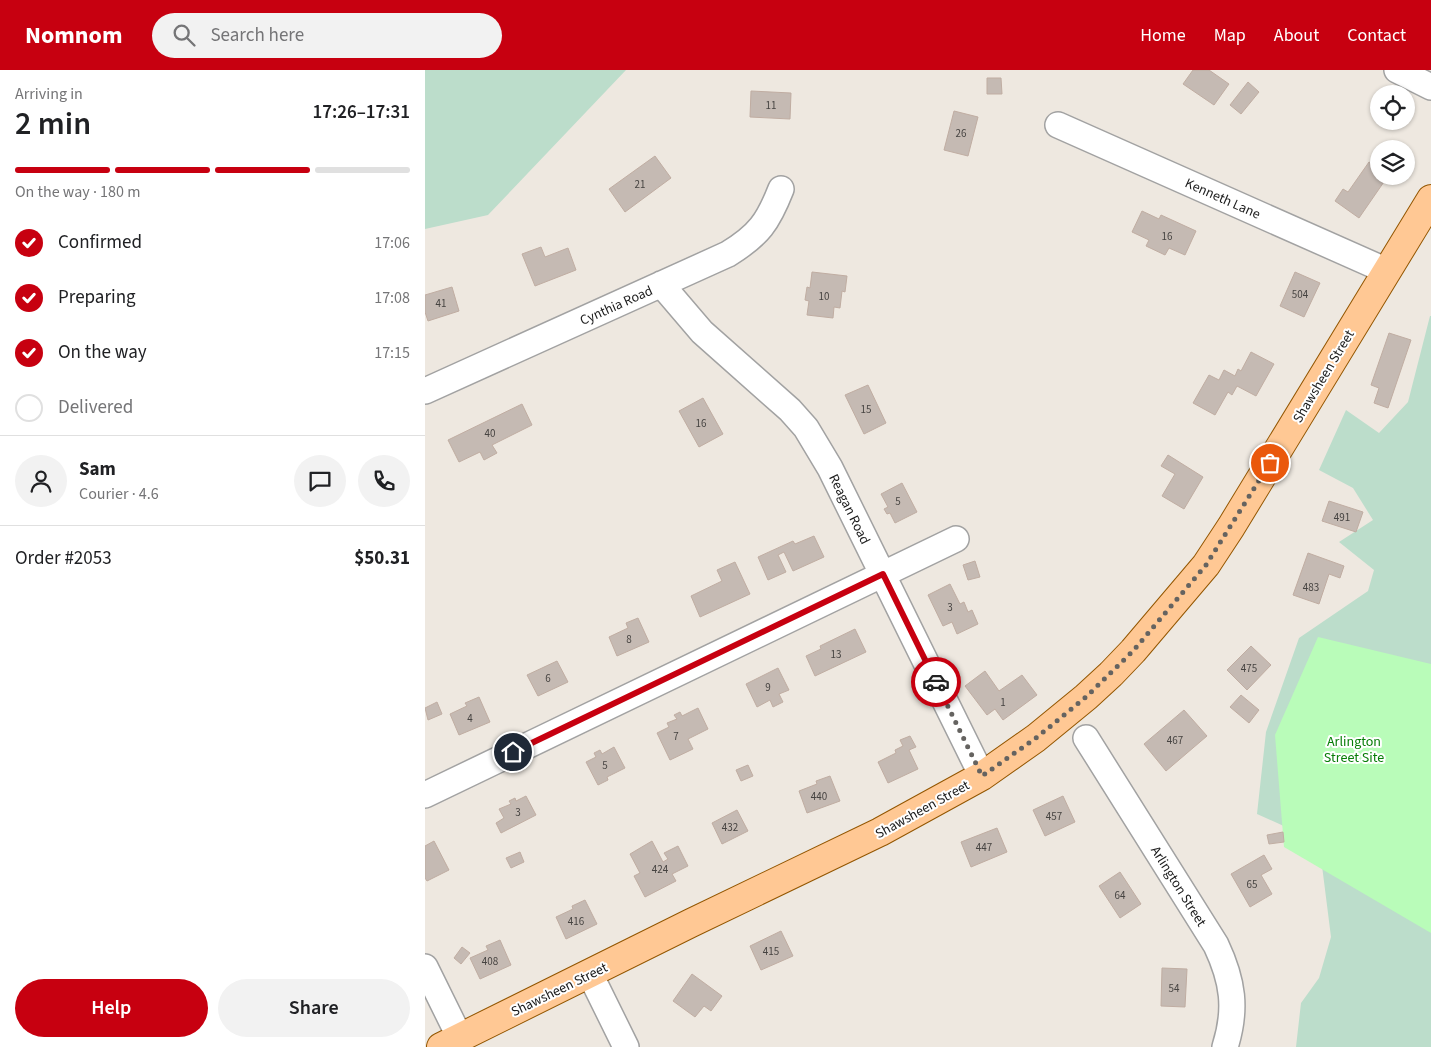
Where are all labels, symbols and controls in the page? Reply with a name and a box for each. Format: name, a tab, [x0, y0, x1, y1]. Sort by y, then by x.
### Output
search box	[152, 13, 502, 58]
text: Nomnom	[25, 18, 122, 53]
icon: search	[170, 21, 198, 49]
text: Search here	[210, 22, 304, 49]
text: Home	[1140, 23, 1186, 48]
text: Map	[1214, 23, 1246, 48]
text: About	[1274, 23, 1319, 48]
text: Contact	[1347, 23, 1406, 48]
text: Arriving in	[15, 83, 83, 105]
map controls	[1370, 85, 1415, 185]
button: locate	[1370, 85, 1415, 130]
house number: 11	[766, 98, 776, 113]
text: 17:26–17:31	[312, 99, 410, 126]
text: 2 min	[15, 101, 91, 147]
house number: 26	[956, 126, 967, 141]
button: layers	[1370, 140, 1415, 185]
street label: Kenneth Lane	[1182, 173, 1264, 224]
house number: 21	[635, 177, 645, 192]
text: On the way · 180 m	[15, 181, 140, 203]
icon: check	[15, 229, 43, 257]
text: Confirmed	[58, 229, 142, 256]
house number: 16	[1162, 229, 1173, 244]
text: 17:06	[374, 232, 410, 254]
street label: Cynthia Road	[577, 281, 656, 331]
icon: check	[15, 284, 43, 312]
text: Preparing	[58, 284, 136, 311]
text: 17:08	[374, 287, 410, 309]
house number: 504	[1292, 287, 1309, 302]
house number: 10	[819, 289, 829, 304]
house number: 41	[436, 296, 446, 311]
street label: Shawsheen Street	[1288, 326, 1360, 427]
icon: check	[15, 339, 43, 367]
text: On the way	[58, 339, 147, 366]
text: 17:15	[374, 342, 410, 364]
text: Delivered	[58, 394, 133, 421]
house number: 15	[861, 402, 871, 417]
house number: 16	[696, 416, 707, 431]
house number: 40	[485, 426, 495, 441]
pin	[1249, 442, 1291, 484]
icon: bag	[1256, 449, 1284, 477]
button: person	[15, 455, 67, 507]
button: chat	[294, 455, 346, 507]
button: phone	[358, 455, 410, 507]
text: Sam	[79, 456, 116, 483]
street label: Reagan Road	[823, 471, 875, 548]
text: Courier · 4.6	[79, 483, 159, 505]
house number: 5	[895, 494, 901, 509]
house number: 491	[1334, 510, 1350, 525]
text: Order #2053	[15, 545, 112, 572]
text: $50.31	[354, 545, 410, 572]
house number: 483	[1303, 580, 1319, 595]
house number: 3	[947, 600, 953, 615]
house number: 8	[626, 632, 632, 647]
house number: 13	[831, 647, 841, 662]
courier	[911, 657, 961, 707]
house number: 475	[1241, 661, 1257, 676]
icon: car	[922, 668, 950, 696]
house number: 6	[545, 671, 551, 686]
house number: 9	[765, 680, 771, 695]
house number: 1	[1000, 695, 1006, 710]
house number: 4	[467, 711, 473, 726]
house number: 7	[673, 729, 679, 744]
pin	[492, 731, 534, 773]
park label: Arlington Street Site	[1324, 732, 1384, 768]
house number: 467	[1167, 733, 1183, 748]
icon: home	[499, 738, 527, 766]
house number: 5	[602, 758, 608, 773]
street label: Shawsheen Street	[872, 776, 974, 844]
house number: 440	[811, 789, 827, 804]
house number: 3	[515, 805, 521, 820]
house number: 457	[1046, 809, 1062, 824]
house number: 432	[722, 820, 738, 835]
house number: 447	[976, 840, 992, 855]
street label: Arlington Street	[1145, 842, 1211, 931]
house number: 424	[652, 862, 669, 877]
house number: 65	[1247, 877, 1257, 892]
house number: 64	[1115, 888, 1126, 903]
house number: 416	[568, 914, 585, 929]
house number: 415	[763, 944, 779, 959]
house number: 408	[482, 954, 499, 969]
street label: Shawsheen Street	[508, 958, 611, 1022]
button: Help	[15, 979, 208, 1037]
button: Share	[218, 979, 410, 1037]
house number: 54	[1169, 981, 1180, 996]

